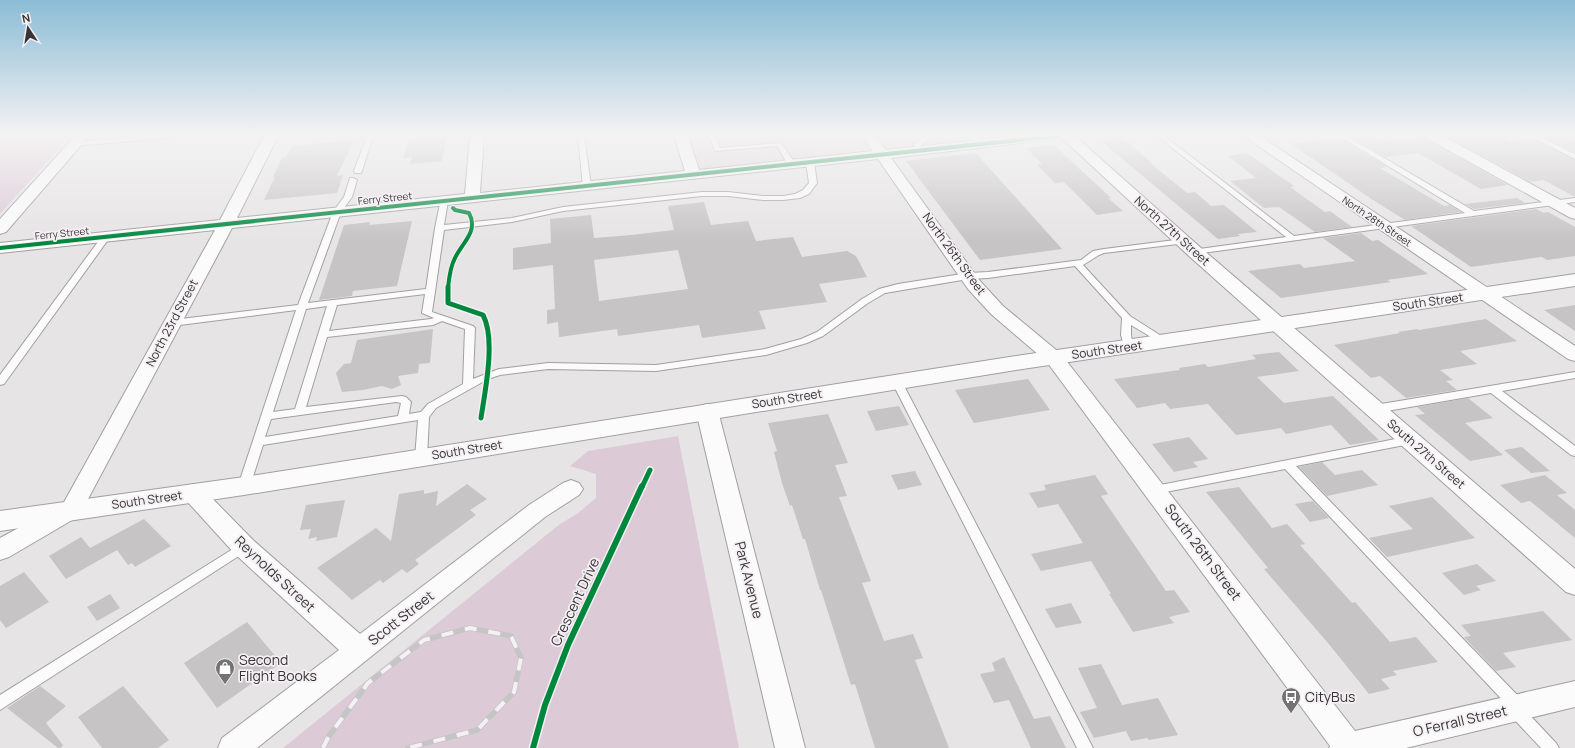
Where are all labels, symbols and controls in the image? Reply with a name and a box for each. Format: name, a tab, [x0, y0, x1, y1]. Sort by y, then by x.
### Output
north arrow	[8, 8, 48, 48]
text: N	[20, 10, 31, 26]
street label: Ferry Street	[357, 188, 413, 208]
street label: North 27th Street	[1131, 192, 1214, 269]
street label: North 28th Street	[1339, 193, 1415, 249]
street label: North 26th Street	[919, 209, 990, 298]
street label: Ferry Street	[34, 223, 90, 243]
street label: North 23rd Street	[141, 276, 202, 369]
street label: South Street	[1391, 288, 1465, 315]
street label: South Street	[1070, 336, 1144, 363]
street label: South Street	[750, 385, 824, 412]
street label: South 27th Street	[1384, 415, 1469, 492]
street label: South Street	[430, 436, 504, 463]
street label: South Street	[110, 486, 184, 513]
street label: South 26th Street	[1161, 499, 1246, 604]
street label: Reynolds Street	[231, 531, 320, 616]
street label: Park Avenue	[731, 539, 768, 620]
street label: Crescent Drive	[546, 555, 603, 649]
street label: Scott Street	[364, 586, 438, 649]
place label: Second Flight Books	[239, 650, 317, 685]
shop icon: Second Flight Books	[214, 657, 236, 685]
bus stop icon: CityBus	[1280, 686, 1302, 714]
place label: CityBus	[1305, 687, 1355, 706]
street label: O Ferrall Street	[1411, 700, 1509, 741]

